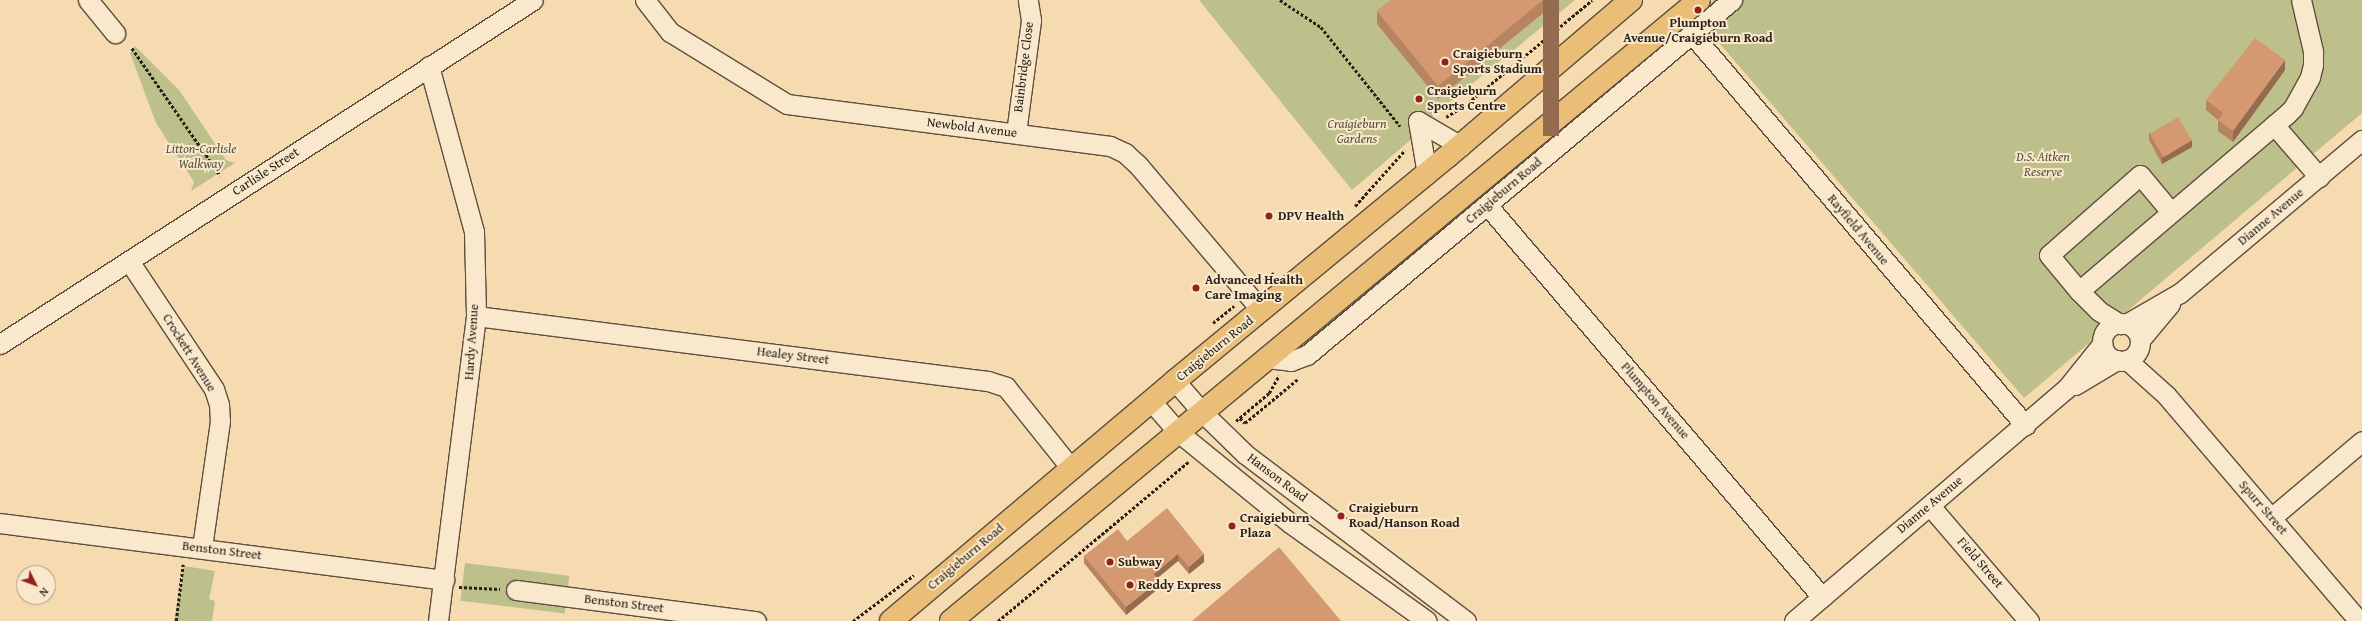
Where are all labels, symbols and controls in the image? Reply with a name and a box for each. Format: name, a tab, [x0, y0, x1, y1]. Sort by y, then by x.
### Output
marker: Plumpton Avenue/Craigieburn Road	[1693, 5, 1703, 15]
place label: Plumpton Avenue/Craigieburn Road	[1623, 16, 1773, 47]
street label: Bainbridge Close	[1011, 21, 1037, 113]
place label: Craigieburn Sports Stadium	[1453, 47, 1542, 78]
marker: Craigieburn Sports Stadium	[1440, 57, 1450, 67]
place label: Craigieburn Sports Centre	[1427, 84, 1506, 115]
marker: Craigieburn Sports Centre	[1414, 94, 1424, 104]
street label: Newbold Avenue	[926, 115, 1018, 141]
park label: Craigieburn Gardens	[1328, 117, 1386, 148]
park label: Litton-Carlisle Walkway	[166, 142, 236, 173]
street label: Carlisle Street	[230, 145, 302, 199]
park label: D.S. Aitken Reserve	[2016, 150, 2070, 181]
street label: Craigieburn Road	[1463, 155, 1545, 227]
street label: Dianne Avenue	[2235, 185, 2307, 249]
street label: Rayfield Avenue	[1824, 192, 1892, 268]
place label: DPV Health	[1278, 208, 1344, 224]
marker: DPV Health	[1263, 210, 1275, 222]
place label: Advanced Health Care Imaging	[1205, 273, 1303, 304]
marker: Advanced Health Care Imaging	[1190, 282, 1202, 294]
street label: Hardy Avenue	[462, 303, 482, 381]
street label: Crockett Avenue	[159, 311, 219, 395]
street label: Craigieburn Road	[1173, 313, 1257, 385]
street label: Healey Street	[756, 344, 830, 368]
street label: Plumpton Avenue	[1617, 359, 1693, 443]
street label: Hanson Road	[1244, 450, 1310, 506]
street label: Dianne Avenue	[1894, 473, 1966, 537]
street label: Spurr Street	[2235, 478, 2291, 538]
place label: Craigieburn Road/Hanson Road	[1349, 501, 1460, 532]
place label: Craigieburn Plaza	[1240, 511, 1309, 542]
marker: Craigieburn Road/Hanson Road	[1336, 511, 1346, 521]
street label: Craigieburn Road	[925, 521, 1007, 593]
marker: Craigieburn Plaza	[1227, 521, 1237, 531]
street label: Field Street	[1954, 534, 2006, 592]
street label: Benston Street	[181, 538, 263, 564]
place label: Subway	[1118, 554, 1162, 570]
marker: Subway	[1105, 557, 1115, 567]
north arrow	[16, 565, 56, 605]
place label: Reddy Express	[1138, 577, 1221, 593]
marker: Reddy Express	[1125, 580, 1135, 590]
text: N	[36, 584, 53, 600]
street label: Benston Street	[583, 591, 665, 617]

